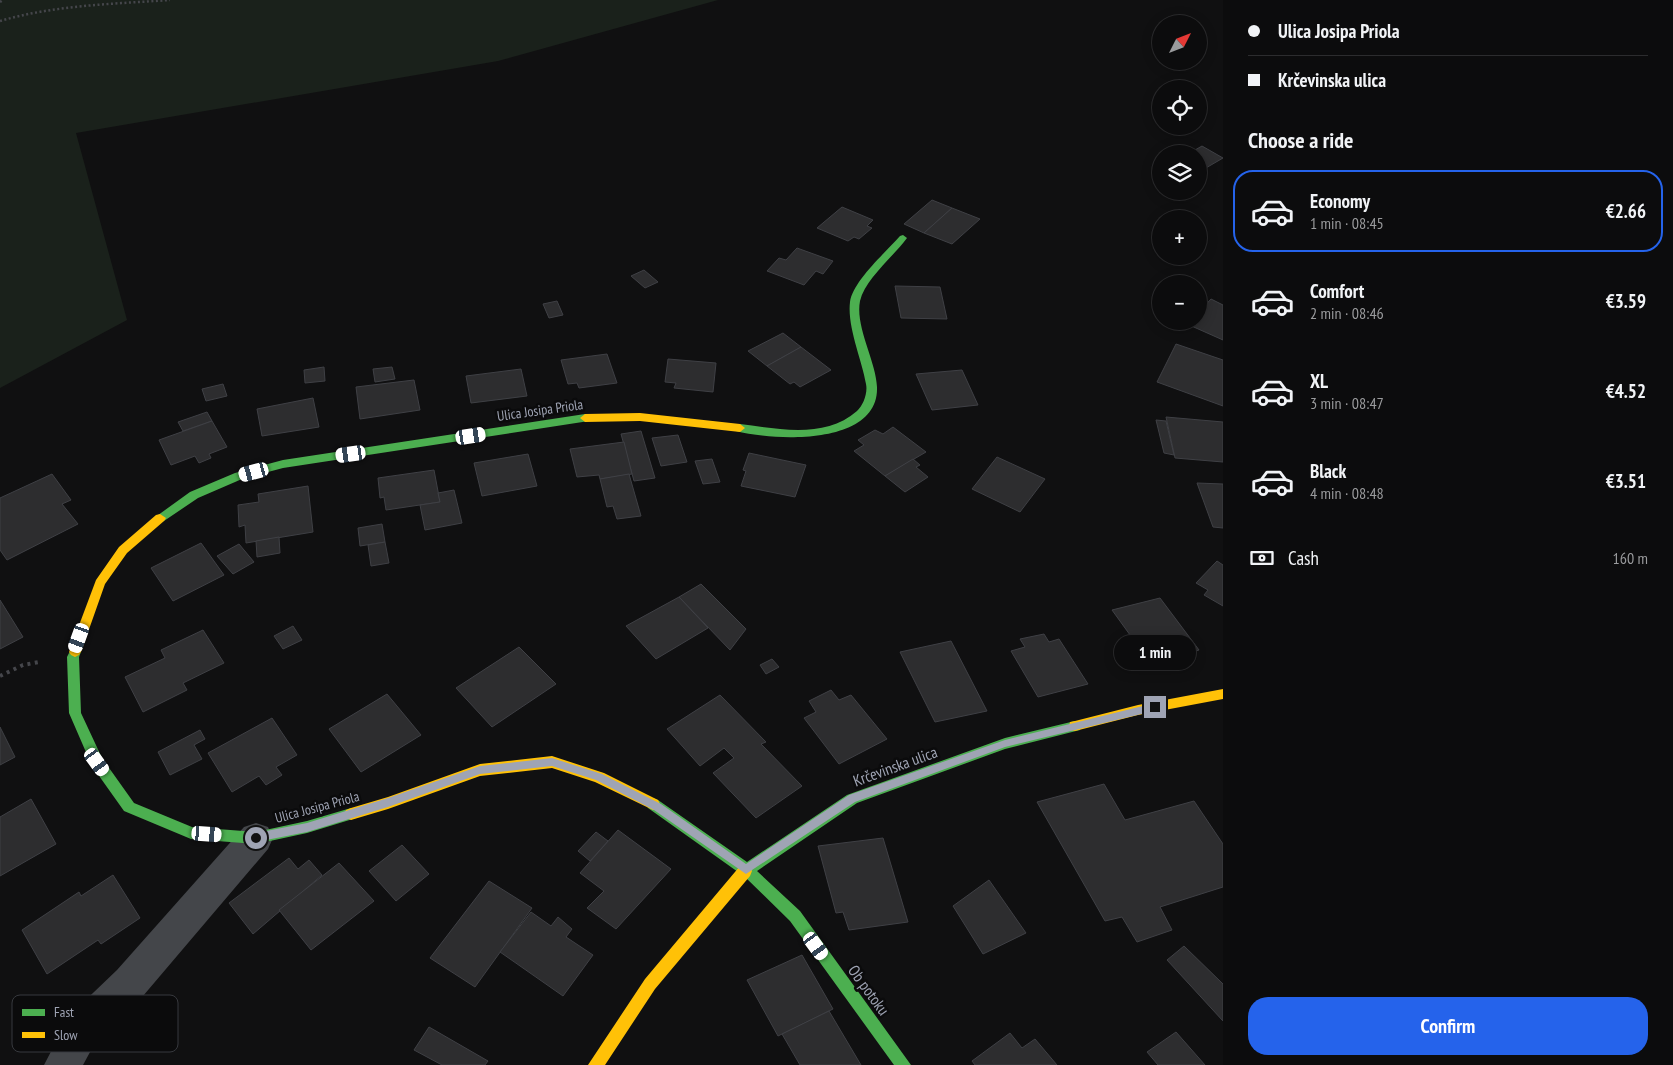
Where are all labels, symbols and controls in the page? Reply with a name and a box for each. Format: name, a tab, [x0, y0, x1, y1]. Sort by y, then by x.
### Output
north arrow	[1152, 15, 1208, 70]
map controls	[1152, 15, 1207, 330]
text: Ulica Josipa Priola	[1278, 19, 1400, 43]
text: Krčevinska ulica	[1278, 68, 1386, 92]
button: locate	[1152, 80, 1207, 135]
text: Choose a ride	[1248, 126, 1353, 154]
button: layers	[1152, 145, 1207, 200]
icon: car	[1250, 189, 1295, 234]
text: Economy	[1310, 189, 1370, 213]
text: €2.66	[1606, 199, 1646, 223]
button: +	[1152, 210, 1207, 265]
text: 1 min · 08:45	[1310, 213, 1384, 233]
button: −	[1152, 275, 1207, 330]
icon: car	[1250, 279, 1295, 324]
text: Comfort	[1310, 279, 1364, 303]
text: €3.59	[1606, 289, 1646, 313]
text: 2 min · 08:46	[1310, 303, 1384, 323]
icon: car	[1250, 369, 1295, 414]
text: XL	[1310, 369, 1328, 393]
text: €4.52	[1606, 379, 1646, 403]
text: 3 min · 08:47	[1310, 393, 1384, 413]
street label: Ulica Josipa Priola	[496, 395, 584, 425]
car	[455, 426, 486, 446]
car	[335, 444, 366, 464]
icon: car	[1250, 459, 1295, 504]
text: Black	[1310, 459, 1346, 483]
car	[237, 461, 270, 483]
text: €3.51	[1606, 469, 1646, 493]
text: 4 min · 08:48	[1310, 483, 1384, 503]
icon: cash	[1248, 544, 1276, 572]
text: Cash	[1288, 546, 1319, 570]
text: 160 m	[1613, 548, 1648, 568]
car	[66, 621, 91, 655]
callout: 1 min	[1114, 634, 1196, 670]
text: 1 min	[1139, 642, 1171, 662]
route end	[1144, 696, 1166, 718]
street label: Krčevinska ulica	[850, 742, 940, 790]
car	[82, 745, 111, 779]
street label: Ulica Josipa Priola	[273, 787, 361, 827]
car	[191, 825, 222, 843]
route start	[245, 827, 267, 849]
car	[801, 929, 830, 963]
street label: Ob potoku	[844, 961, 894, 1019]
legend	[12, 995, 178, 1052]
button: Confirm	[1248, 997, 1648, 1055]
text: Fast	[54, 1003, 74, 1021]
text: Slow	[54, 1026, 78, 1044]

